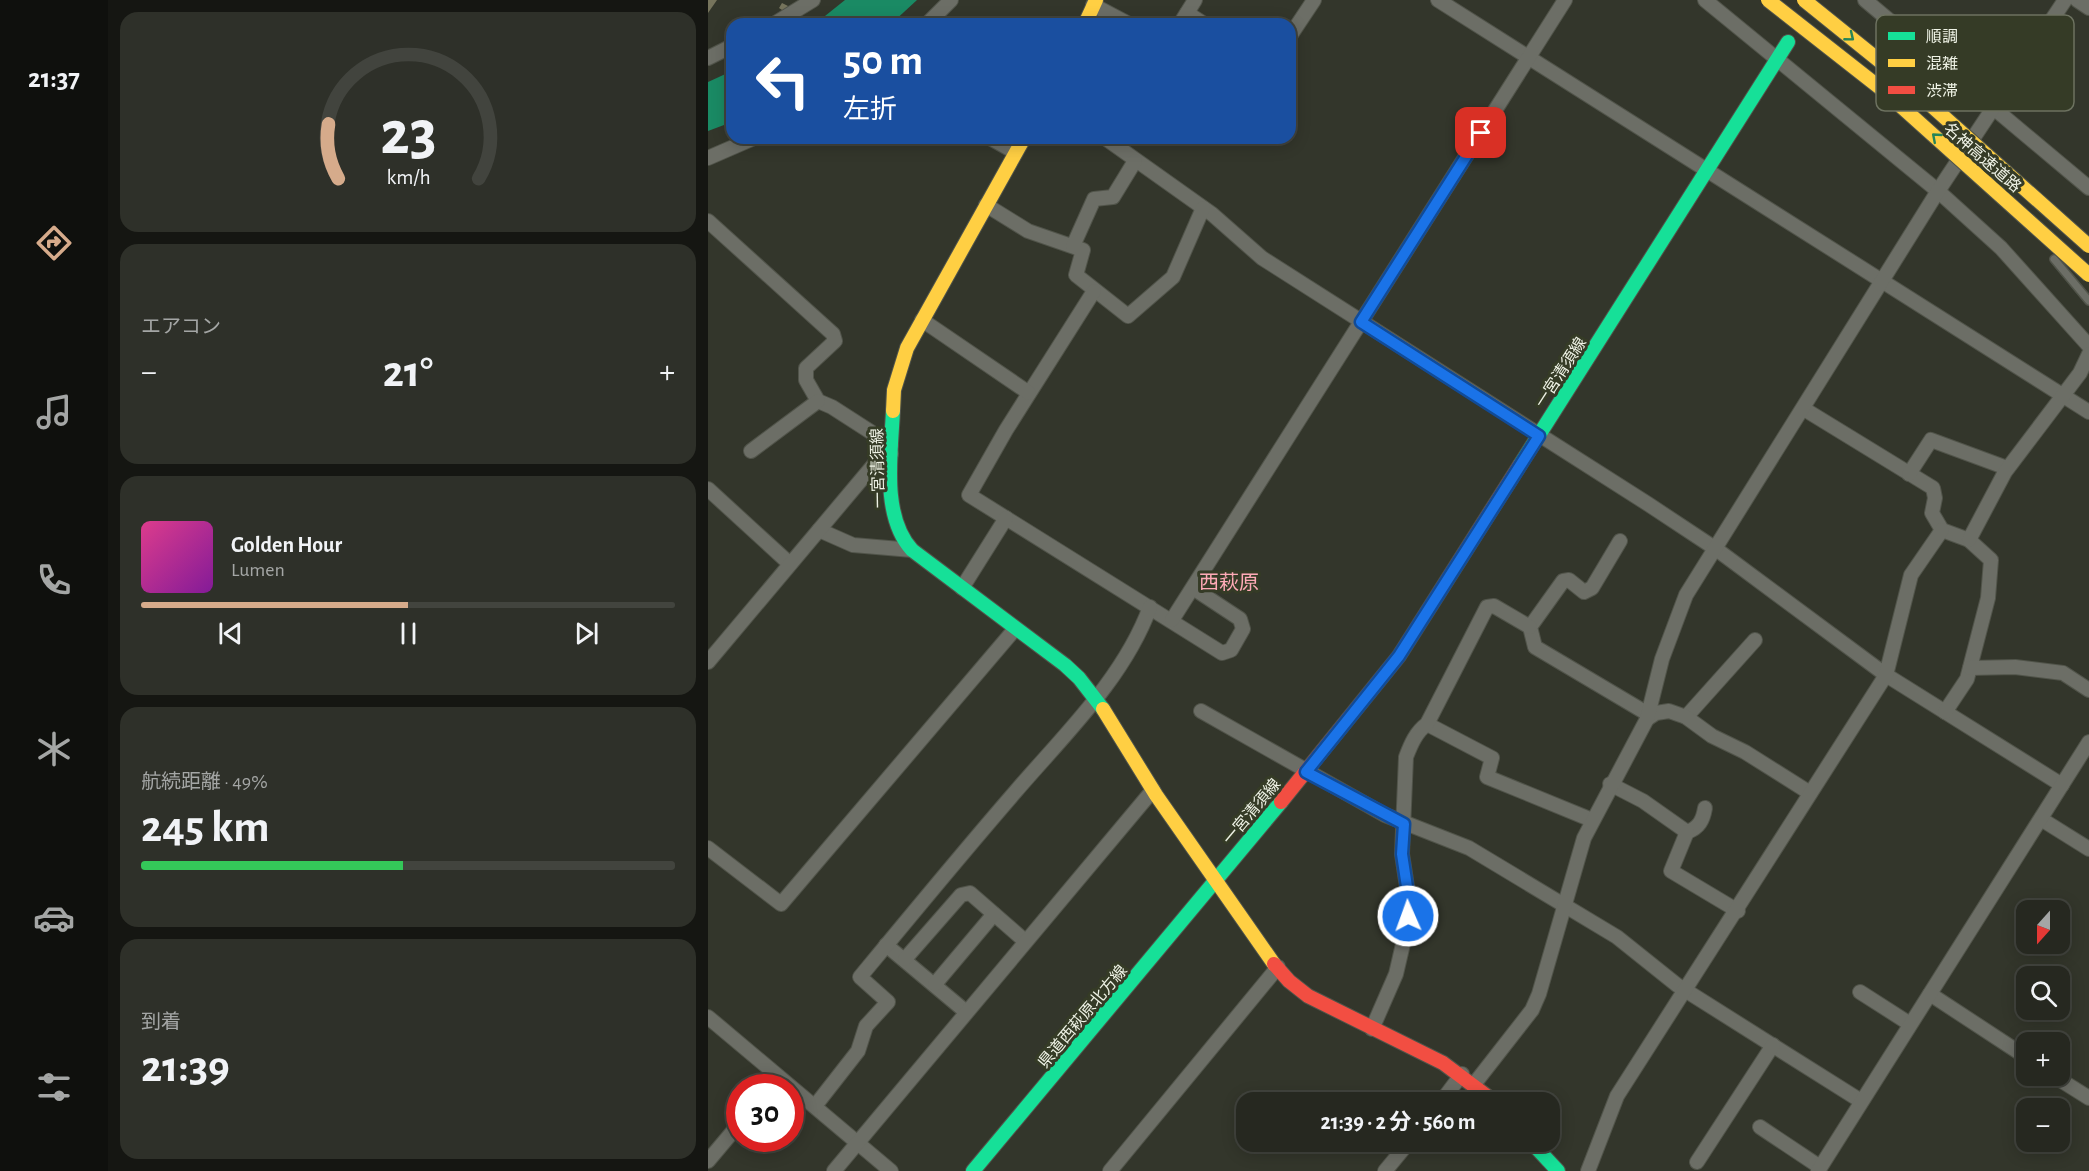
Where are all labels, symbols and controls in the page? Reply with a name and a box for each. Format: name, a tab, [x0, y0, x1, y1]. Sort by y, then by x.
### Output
legend	[1876, 15, 2074, 111]
one-way arrow	[1843, 29, 1854, 40]
text: 順調	[1926, 29, 1958, 45]
text: 50 m	[843, 40, 923, 82]
icon: left	[744, 42, 822, 120]
text: 混雑	[1926, 55, 1958, 72]
text: 21:37	[28, 65, 80, 92]
text: 渋滞	[1926, 83, 1958, 99]
text: 左折	[843, 96, 897, 123]
text: 23	[380, 103, 436, 165]
pin	[1455, 107, 1506, 158]
icon: arrive	[1464, 116, 1497, 149]
street label: 名神高速道路	[1941, 119, 2024, 195]
one-way arrow	[1932, 133, 1943, 144]
text: km/h	[386, 167, 430, 188]
icon: directions	[33, 222, 75, 264]
text: エアコン	[141, 317, 221, 337]
street label: 一宮清須線	[1532, 334, 1589, 410]
text: 21°	[383, 350, 433, 395]
text: −	[141, 356, 157, 389]
text: +	[659, 356, 675, 389]
icon: music	[33, 391, 75, 433]
street label: 一宮清須線	[868, 428, 887, 508]
text: Golden Hour	[231, 534, 342, 556]
icon: phone	[33, 559, 75, 601]
text: Lumen	[231, 560, 285, 580]
district label: 西萩原	[1199, 572, 1259, 593]
icon: previous	[214, 617, 247, 650]
icon: pause	[392, 617, 425, 650]
icon: next	[570, 617, 603, 650]
icon: climate	[33, 728, 75, 770]
text: 航続距離 · 49%	[141, 772, 268, 792]
street label: 一宮清須線	[1219, 775, 1284, 847]
text: 245 km	[141, 805, 270, 850]
position arrow	[1376, 884, 1440, 948]
icon: car	[33, 897, 75, 939]
north arrow	[2016, 900, 2070, 954]
map controls	[2016, 900, 2070, 1152]
street label: 県道西萩原北方線	[1035, 962, 1130, 1071]
button: search	[2016, 966, 2070, 1020]
text: 到着	[141, 1012, 181, 1032]
button: +	[2016, 1032, 2070, 1086]
text: 21:39	[141, 1045, 230, 1090]
icon: filters	[33, 1066, 75, 1108]
speed limit sign: 30	[726, 1074, 804, 1152]
button: −	[2016, 1098, 2070, 1152]
text: 21:39 · 2 分 · 560 m	[1320, 1111, 1476, 1133]

